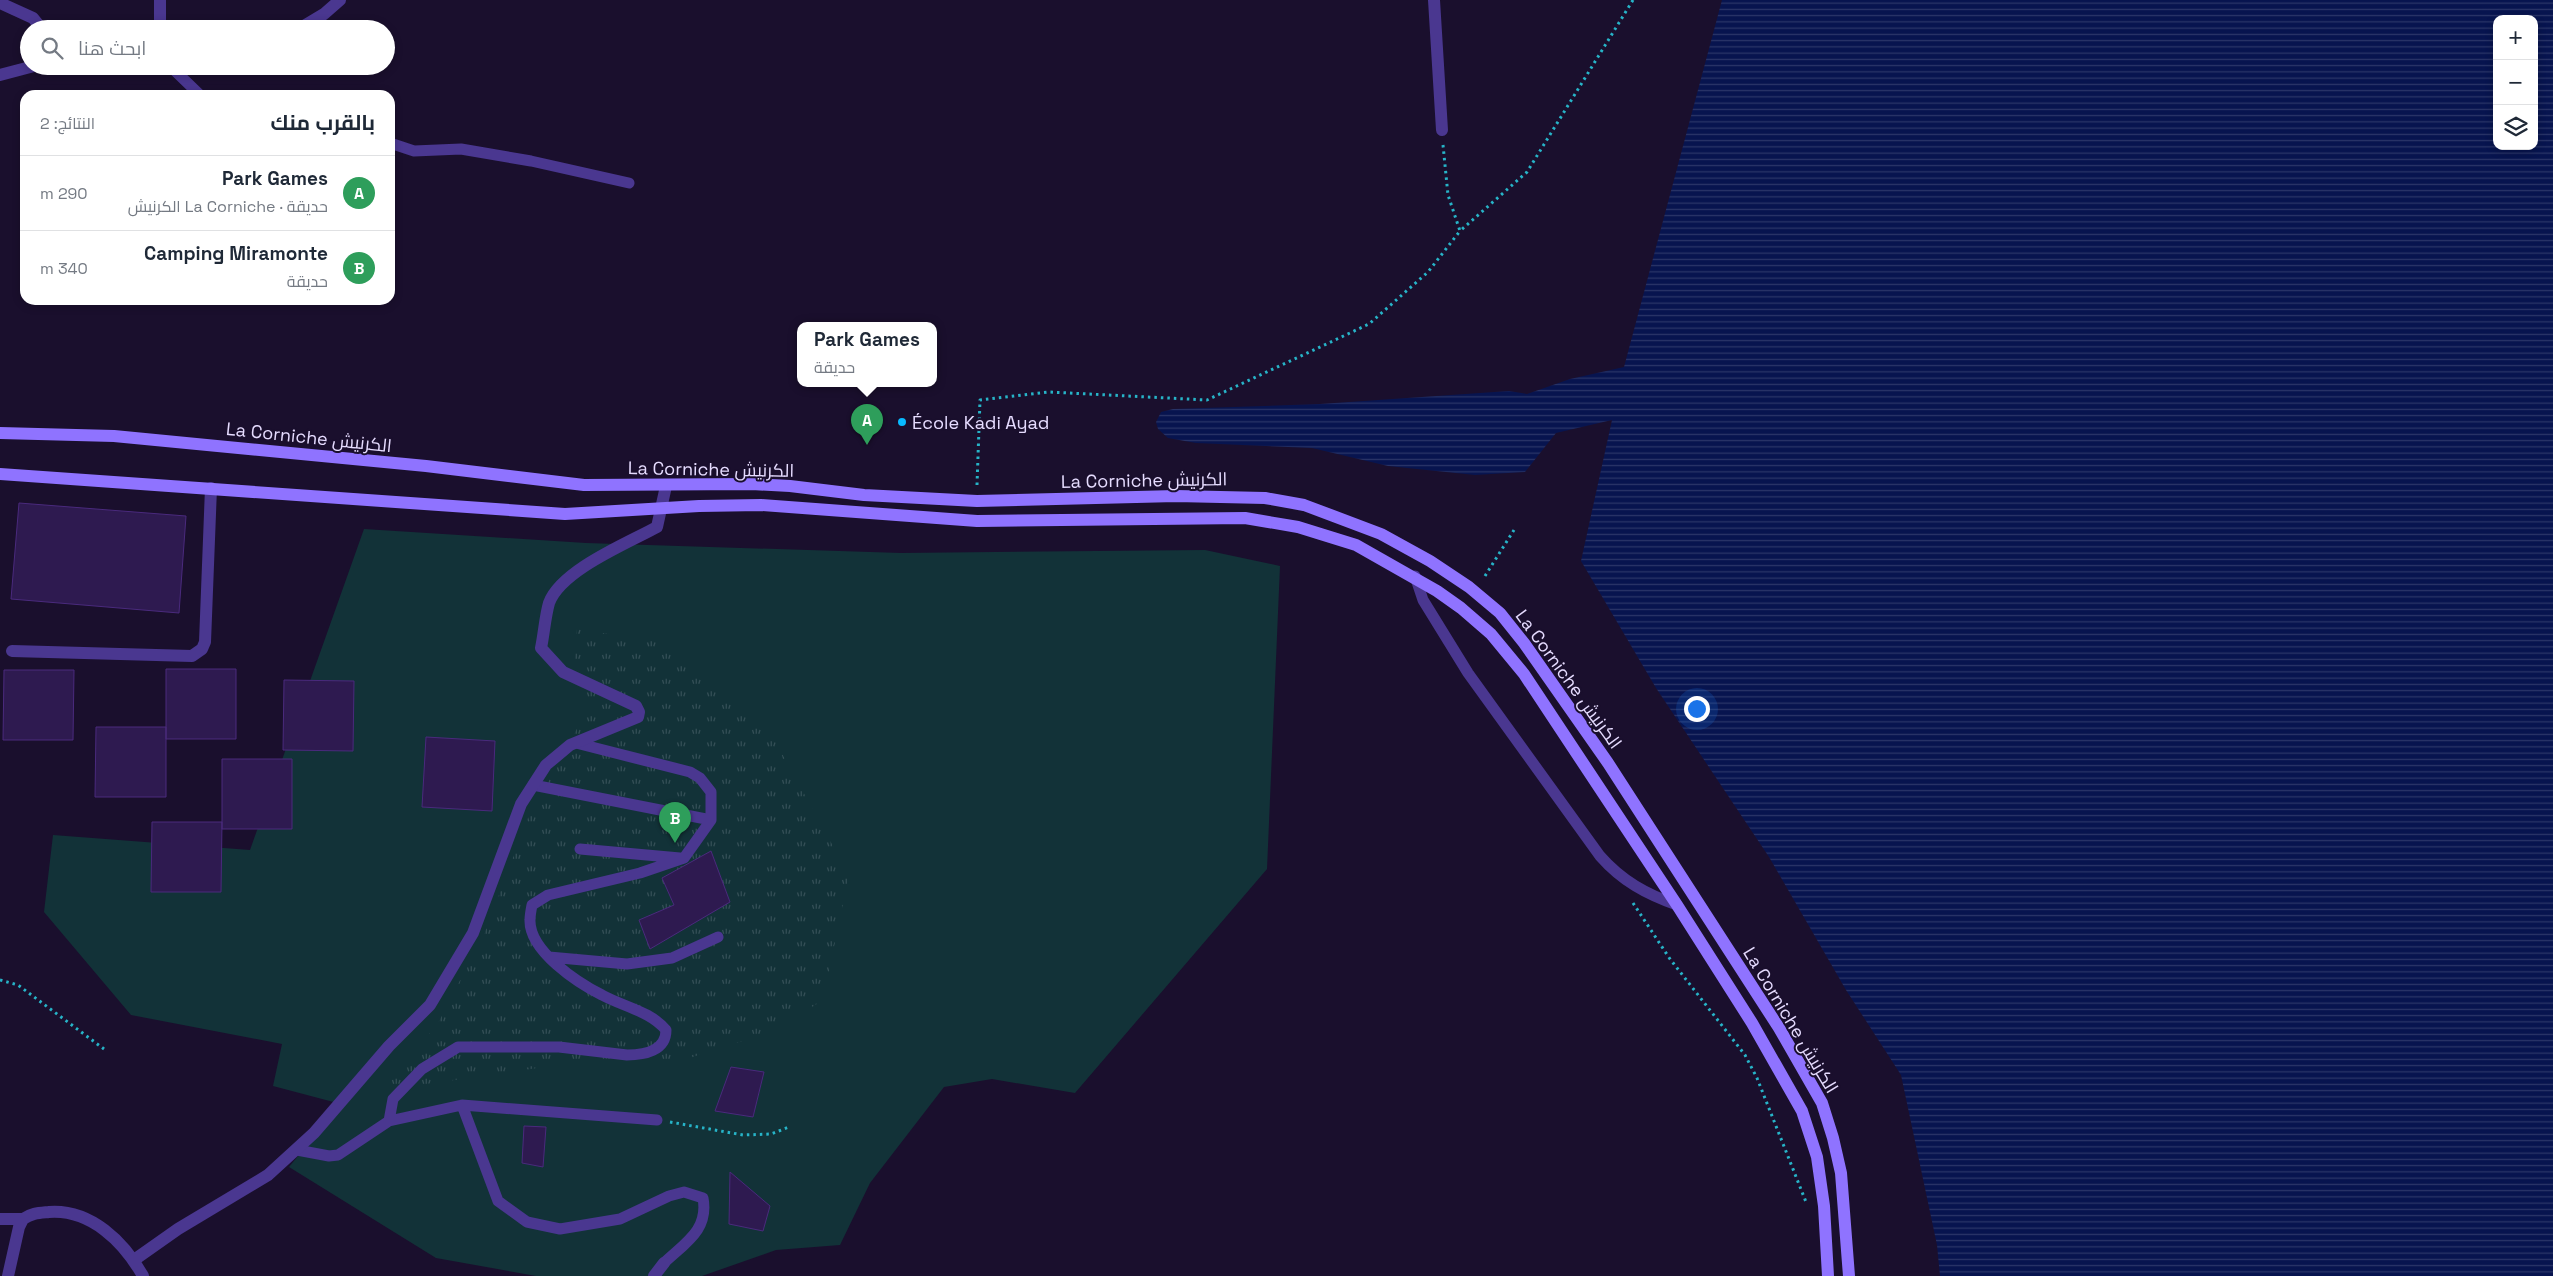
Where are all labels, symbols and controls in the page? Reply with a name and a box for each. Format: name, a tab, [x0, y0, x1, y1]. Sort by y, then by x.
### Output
map controls	[2493, 15, 2538, 150]
button: +	[2493, 15, 2538, 60]
search box	[20, 20, 395, 75]
icon: search	[38, 34, 66, 62]
text: ابحث هنا	[78, 36, 146, 61]
button: −	[2493, 60, 2538, 105]
button: layers	[2493, 105, 2538, 150]
text: بالقرب منك	[271, 109, 375, 136]
text: النتائج: 2	[40, 113, 95, 134]
text: Park Games	[222, 166, 328, 191]
text: 290 m	[40, 183, 88, 204]
text: A	[354, 183, 364, 204]
text: حديقة · La Corniche الكرنيش	[128, 196, 328, 217]
text: Camping Miramonte	[144, 241, 328, 266]
text: 340 m	[40, 258, 88, 279]
text: B	[354, 258, 364, 279]
text: حديقة	[287, 271, 328, 292]
popup	[797, 322, 937, 387]
text: Park Games	[814, 327, 920, 352]
text: حديقة	[814, 357, 855, 378]
pin: A	[851, 404, 883, 445]
place label: École Kadi Ayad	[912, 411, 1049, 434]
marker: École Kadi Ayad	[896, 416, 908, 428]
street label: La Corniche الكرنيش	[225, 417, 393, 457]
street label: La Corniche الكرنيش	[628, 456, 794, 482]
street label: La Corniche الكرنيش	[1061, 467, 1227, 493]
street label: La Corniche الكرنيش	[1511, 605, 1627, 753]
your location	[1684, 696, 1710, 722]
pin: B	[659, 802, 691, 843]
street label: La Corniche الكرنيش	[1738, 943, 1844, 1097]

